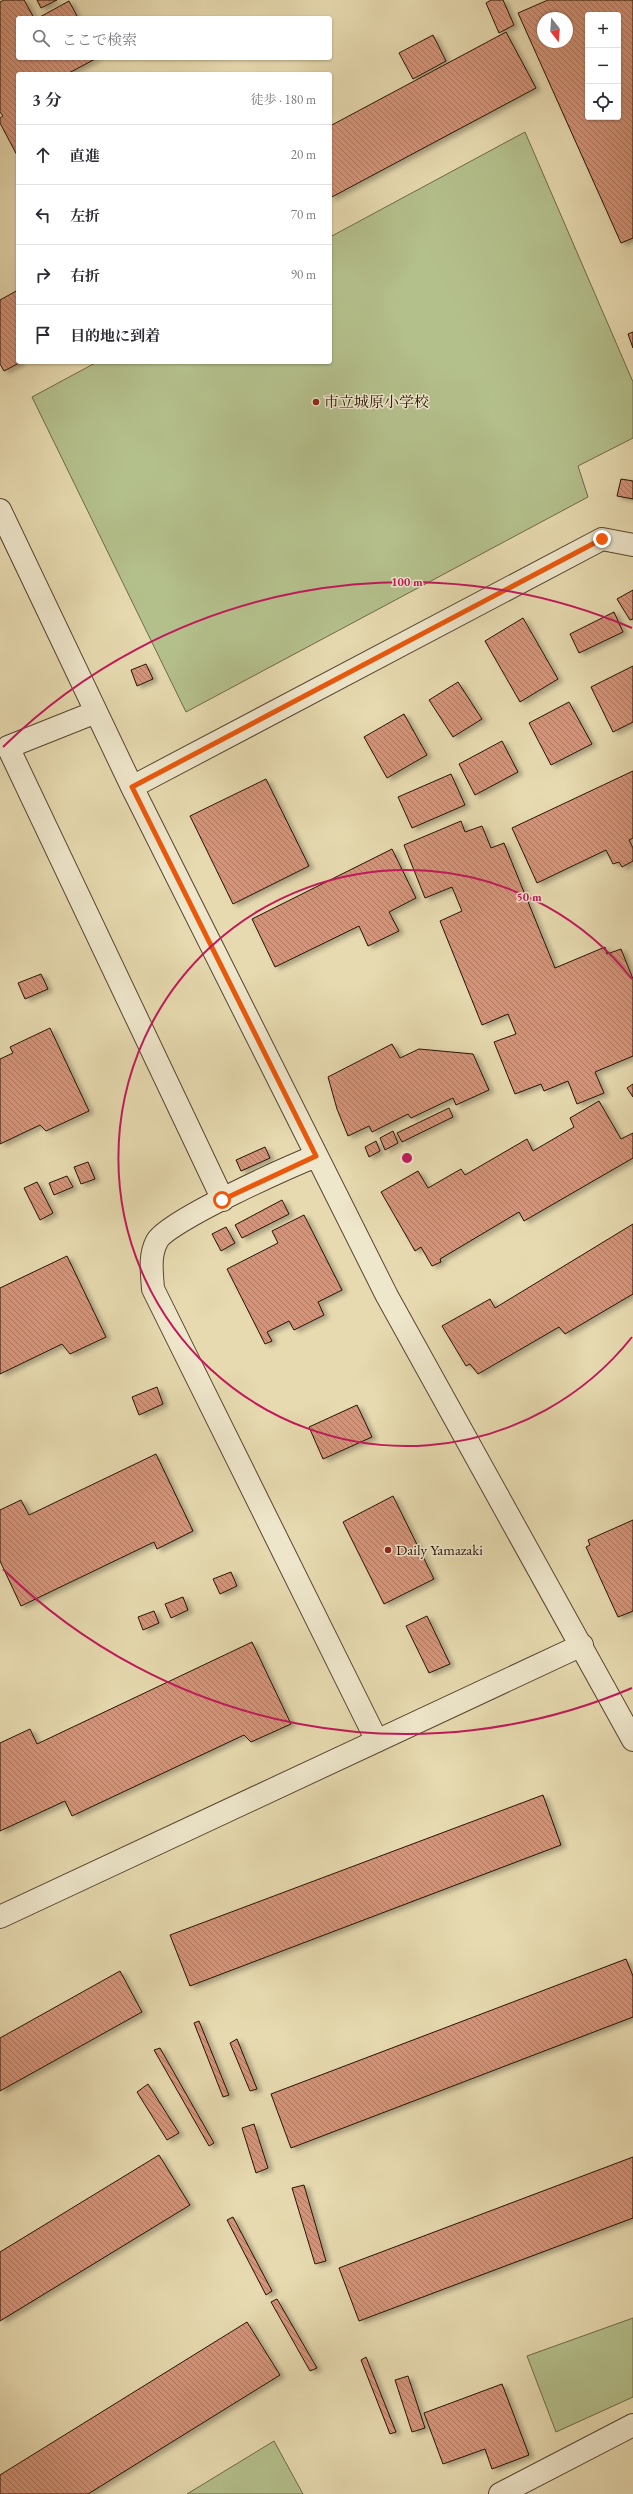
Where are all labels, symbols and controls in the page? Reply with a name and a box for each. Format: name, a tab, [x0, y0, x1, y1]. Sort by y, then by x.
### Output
north arrow	[537, 12, 573, 48]
map controls	[585, 12, 621, 120]
button: +	[585, 12, 621, 48]
search box	[16, 16, 332, 60]
icon: search	[30, 27, 52, 49]
text: ここで検索	[62, 30, 137, 49]
button: −	[585, 48, 621, 84]
button: locate	[585, 84, 621, 120]
text: 3 分	[32, 89, 62, 111]
text: 徒歩 · 180 m	[251, 91, 316, 108]
icon: ahead	[32, 144, 54, 166]
text: 直進	[70, 146, 100, 165]
text: 20 m	[291, 146, 316, 163]
icon: left	[32, 204, 54, 226]
text: 左折	[70, 206, 100, 225]
text: 70 m	[291, 206, 316, 223]
icon: right	[32, 264, 54, 286]
text: 右折	[70, 266, 100, 285]
text: 90 m	[291, 266, 316, 283]
icon: arrive	[32, 324, 54, 346]
text: 目的地に到着	[70, 326, 160, 345]
place label: 市立城原小学校	[324, 392, 429, 411]
marker: 市立城原小学校	[311, 397, 321, 407]
route end	[593, 530, 611, 548]
text: 100 m	[391, 574, 423, 590]
text: 50 m	[516, 889, 542, 905]
centre of rings	[400, 1151, 414, 1165]
route start	[213, 1191, 231, 1209]
place label: Daily Yamazaki	[396, 1540, 483, 1559]
marker: Daily Yamazaki	[383, 1545, 393, 1555]

